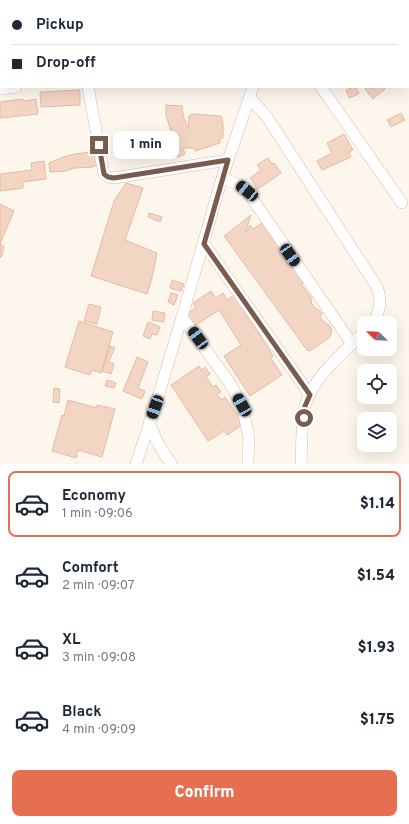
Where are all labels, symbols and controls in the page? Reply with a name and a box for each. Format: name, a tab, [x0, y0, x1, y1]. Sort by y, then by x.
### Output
text: Pickup	[36, 16, 84, 35]
text: Drop-off	[36, 54, 96, 73]
callout: 1 min	[113, 131, 179, 159]
route end	[90, 136, 108, 154]
text: 1 min	[130, 137, 162, 153]
car	[234, 179, 260, 203]
car	[278, 242, 302, 268]
north arrow	[357, 316, 397, 356]
map controls	[357, 316, 397, 452]
car	[186, 325, 210, 351]
button: locate	[357, 364, 397, 404]
car	[231, 392, 253, 418]
car	[145, 394, 165, 420]
route start	[295, 409, 313, 427]
button: layers	[357, 412, 397, 452]
icon: car	[14, 486, 50, 522]
text: Economy	[62, 487, 126, 506]
text: $1.14	[360, 495, 395, 514]
text: 1 min · 09:06	[62, 506, 133, 522]
icon: car	[14, 558, 50, 594]
text: Comfort	[62, 559, 119, 578]
text: $1.54	[357, 567, 395, 586]
text: 2 min · 09:07	[62, 578, 135, 594]
icon: car	[14, 630, 50, 666]
text: XL	[62, 631, 80, 650]
text: $1.93	[358, 639, 395, 658]
text: 3 min · 09:08	[62, 650, 136, 666]
icon: car	[14, 702, 50, 738]
text: Black	[62, 703, 102, 722]
text: $1.75	[360, 711, 395, 730]
text: 4 min · 09:09	[62, 722, 136, 738]
button: Confirm	[12, 770, 397, 816]

